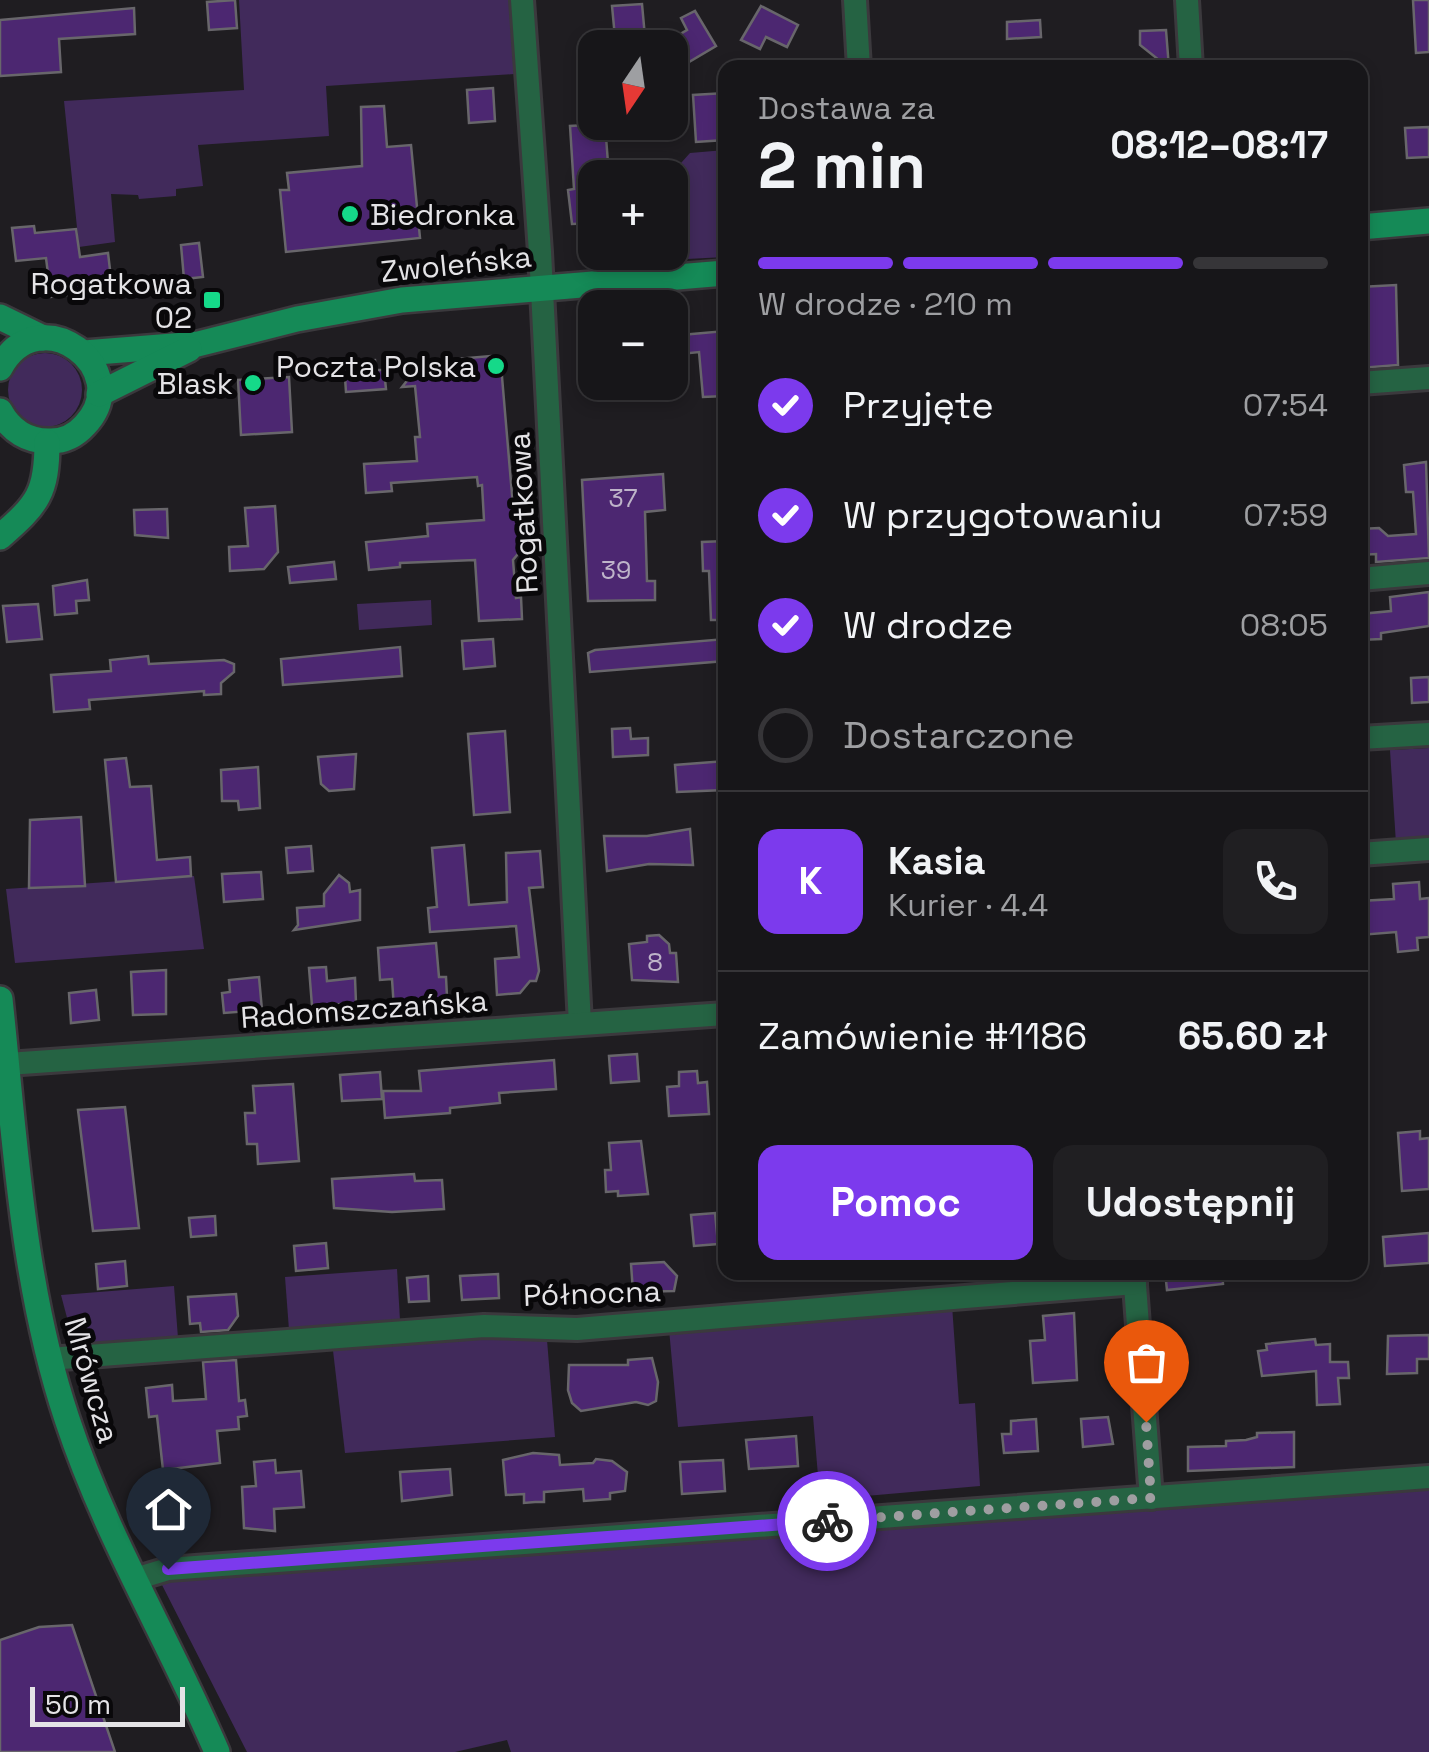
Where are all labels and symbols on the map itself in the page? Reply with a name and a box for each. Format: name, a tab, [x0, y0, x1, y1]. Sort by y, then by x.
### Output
north arrow	[578, 30, 688, 140]
place label: Biedronka	[370, 195, 515, 234]
marker: Biedronka	[339, 203, 361, 225]
street label: Zwoleńska	[379, 237, 533, 291]
place label: Rogatkowa 02	[31, 264, 192, 337]
marker: Rogatkowa 02	[201, 289, 223, 311]
place label: Poczta Polska	[276, 347, 476, 386]
marker: Poczta Polska	[485, 355, 507, 377]
place label: Blask	[157, 364, 233, 403]
marker: Blask	[242, 372, 264, 394]
street label: Rogatkowa	[499, 431, 547, 595]
house number: 37	[608, 482, 638, 514]
house number: 39	[601, 554, 631, 586]
house number: 8	[647, 946, 663, 978]
street label: Radomszczańska	[239, 981, 489, 1037]
street label: Północna	[523, 1271, 661, 1315]
street label: Mrówcza	[55, 1313, 129, 1447]
pin	[1104, 1320, 1189, 1423]
pin	[126, 1467, 211, 1570]
courier	[777, 1471, 877, 1571]
scale bar	[30, 1682, 185, 1726]

